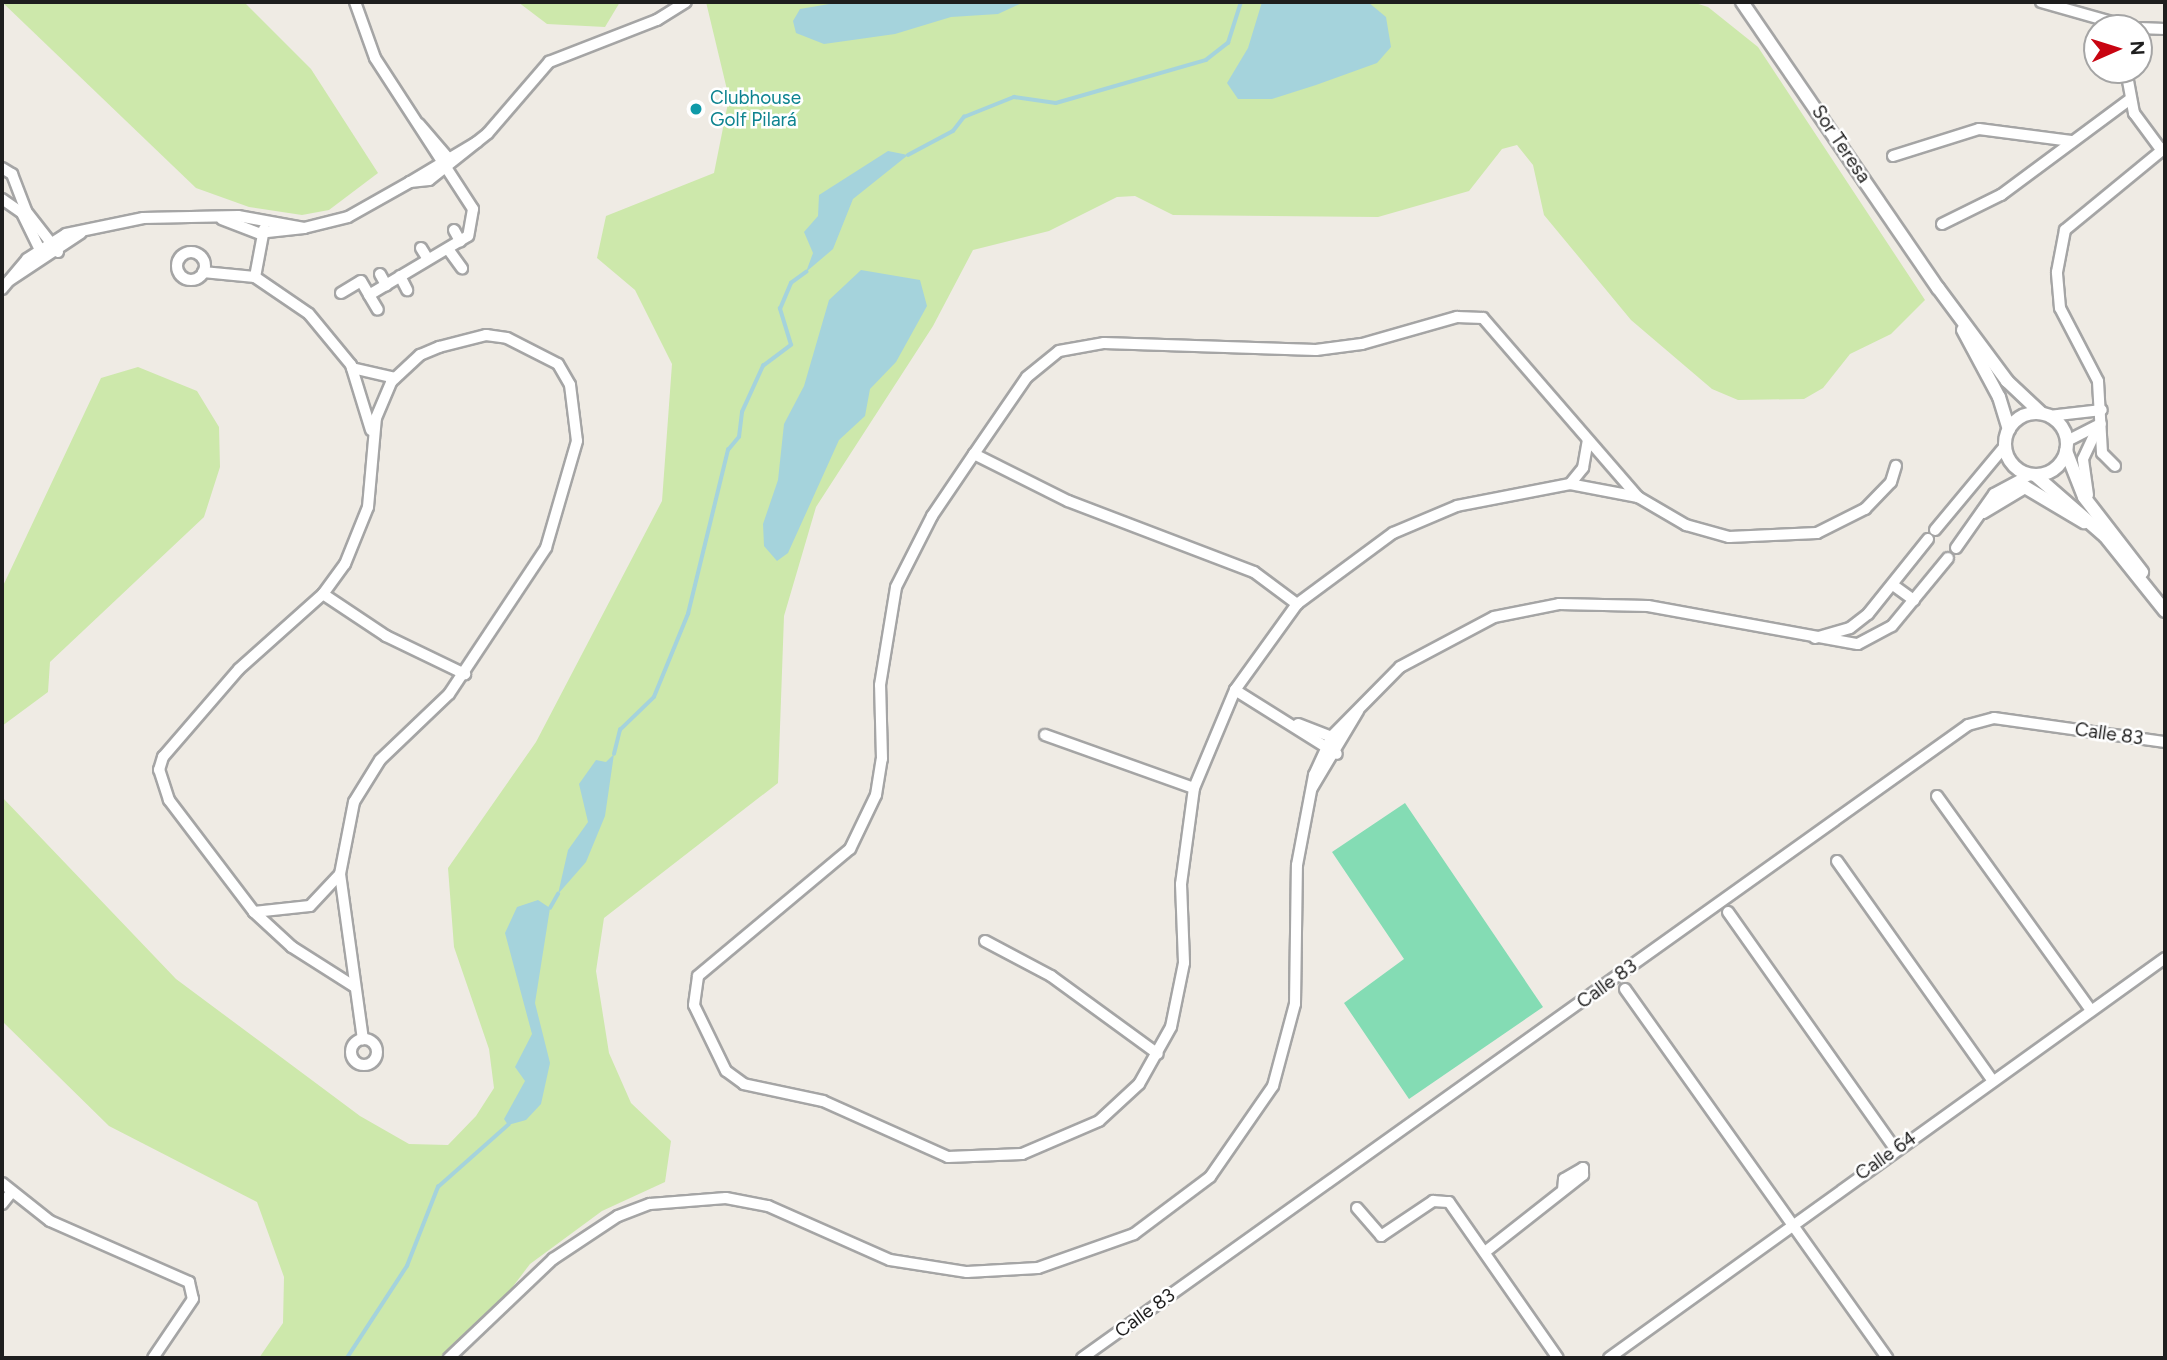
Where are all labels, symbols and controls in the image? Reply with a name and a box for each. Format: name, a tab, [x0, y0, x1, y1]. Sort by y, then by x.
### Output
north arrow	[2083, 14, 2153, 84]
text: N	[2126, 40, 2149, 56]
place label: Clubhouse Golf Pilará	[710, 87, 801, 131]
marker: Clubhouse Golf Pilará	[688, 101, 704, 117]
street label: Sor Teresa	[1807, 101, 1875, 187]
street label: Calle 83	[2073, 718, 2145, 750]
street label: Calle 83	[1572, 955, 1642, 1013]
street label: Calle 64	[1851, 1127, 1921, 1185]
street label: Calle 83	[1110, 1284, 1180, 1342]

